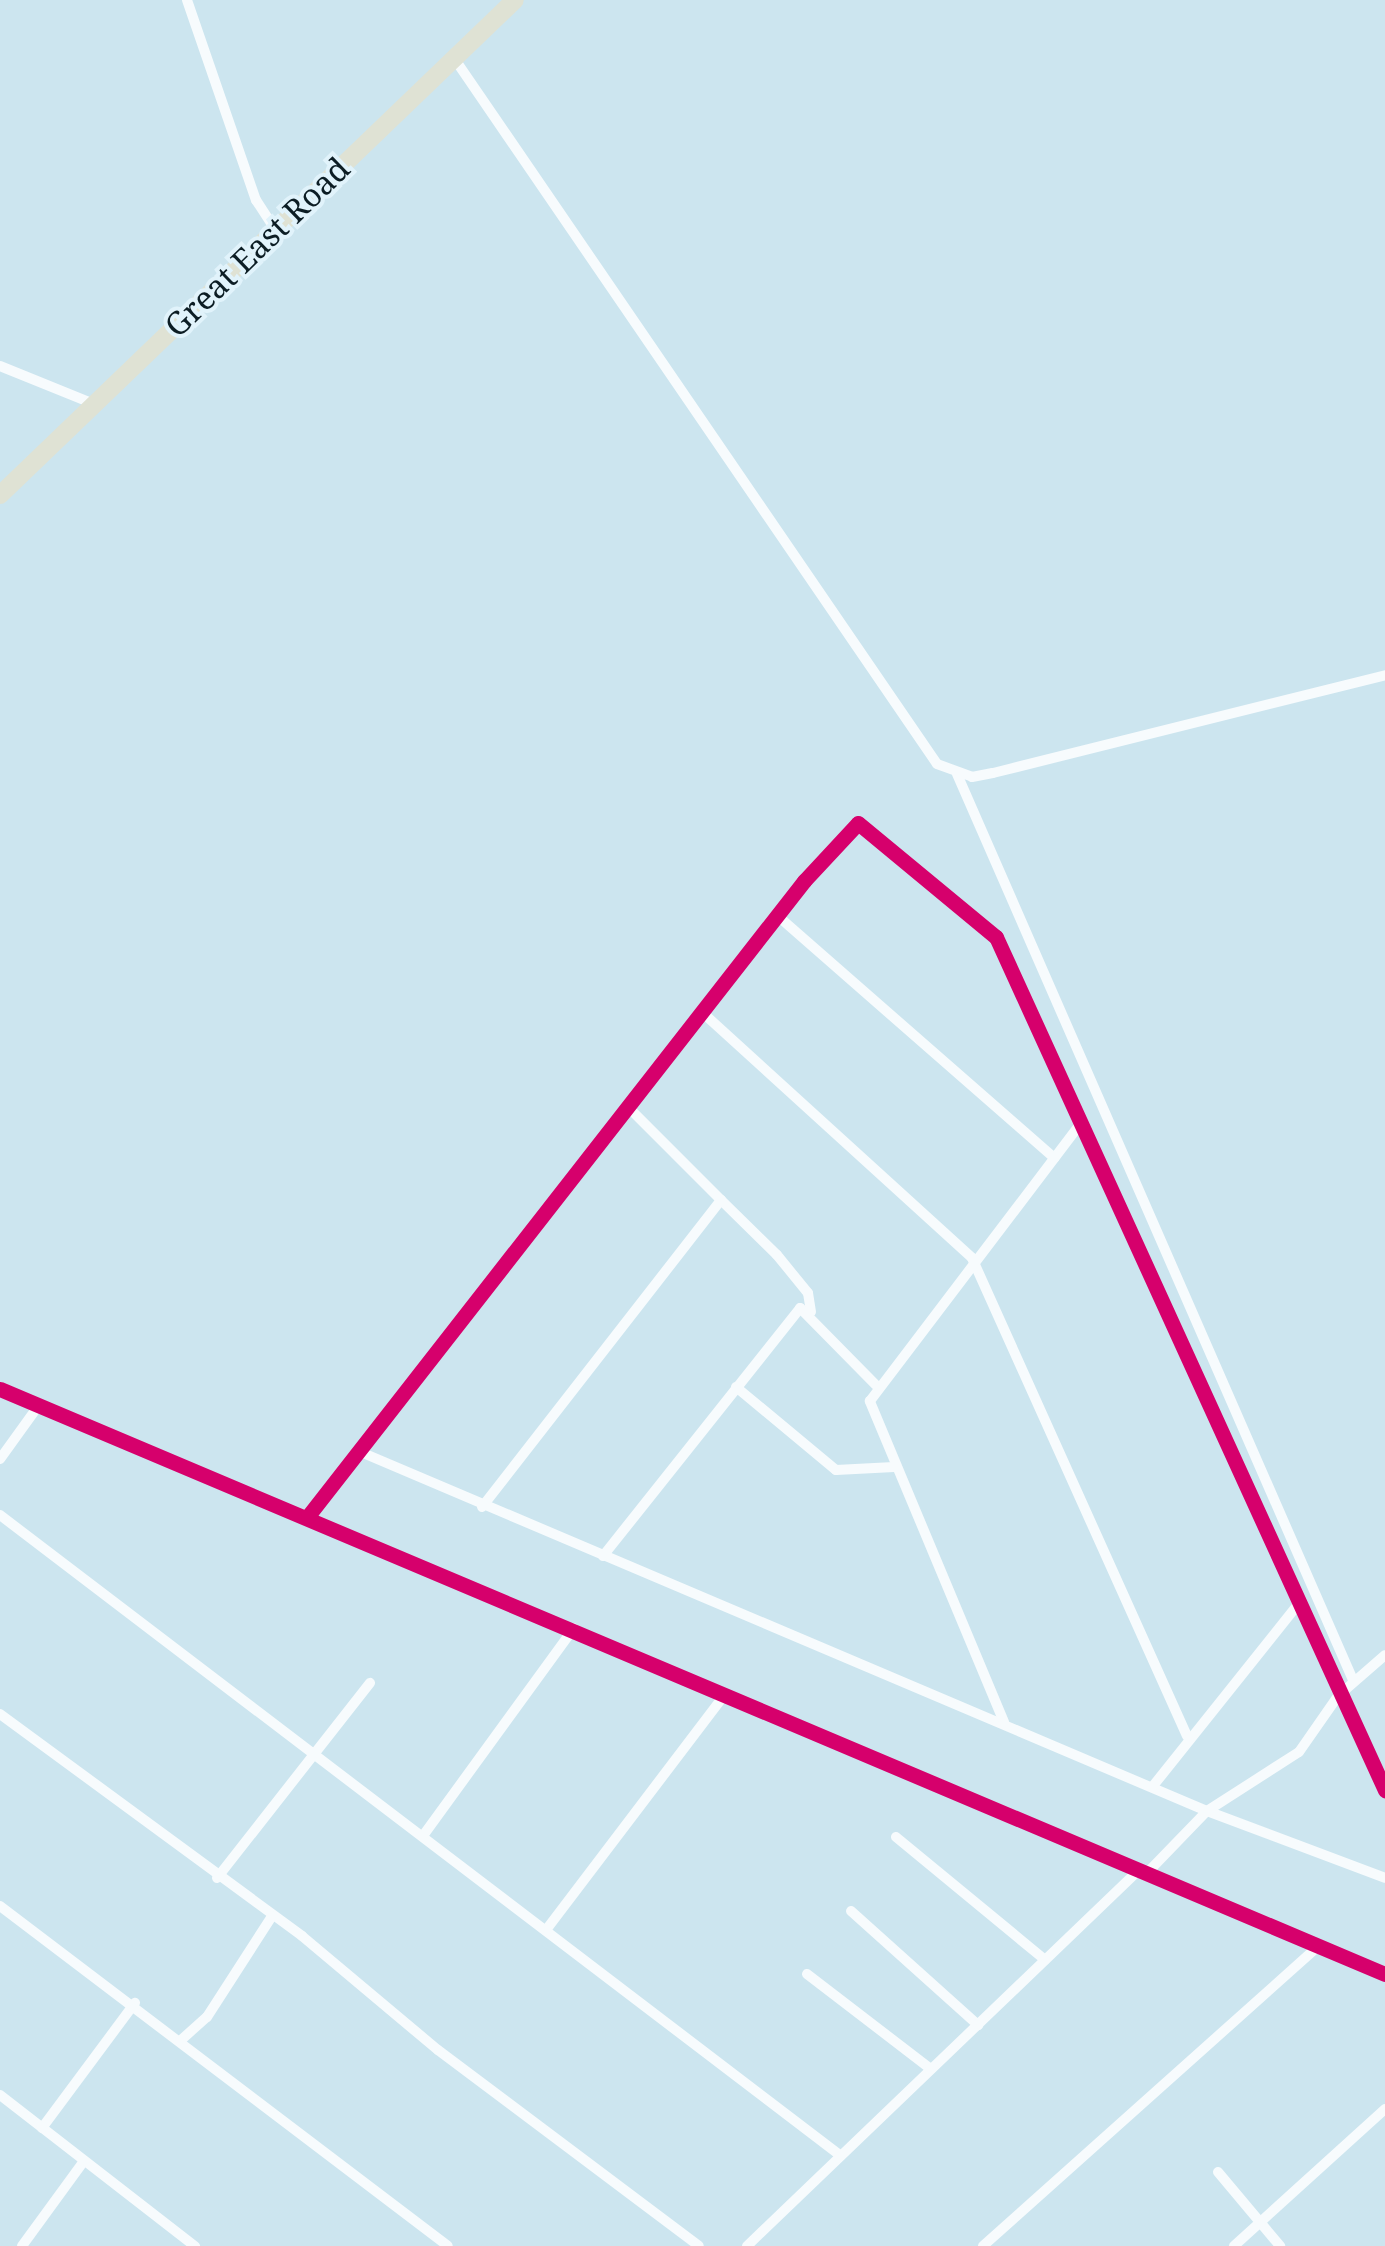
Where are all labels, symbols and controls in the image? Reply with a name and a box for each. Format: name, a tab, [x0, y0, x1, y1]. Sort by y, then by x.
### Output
street label: Great East Road	[157, 149, 357, 345]

